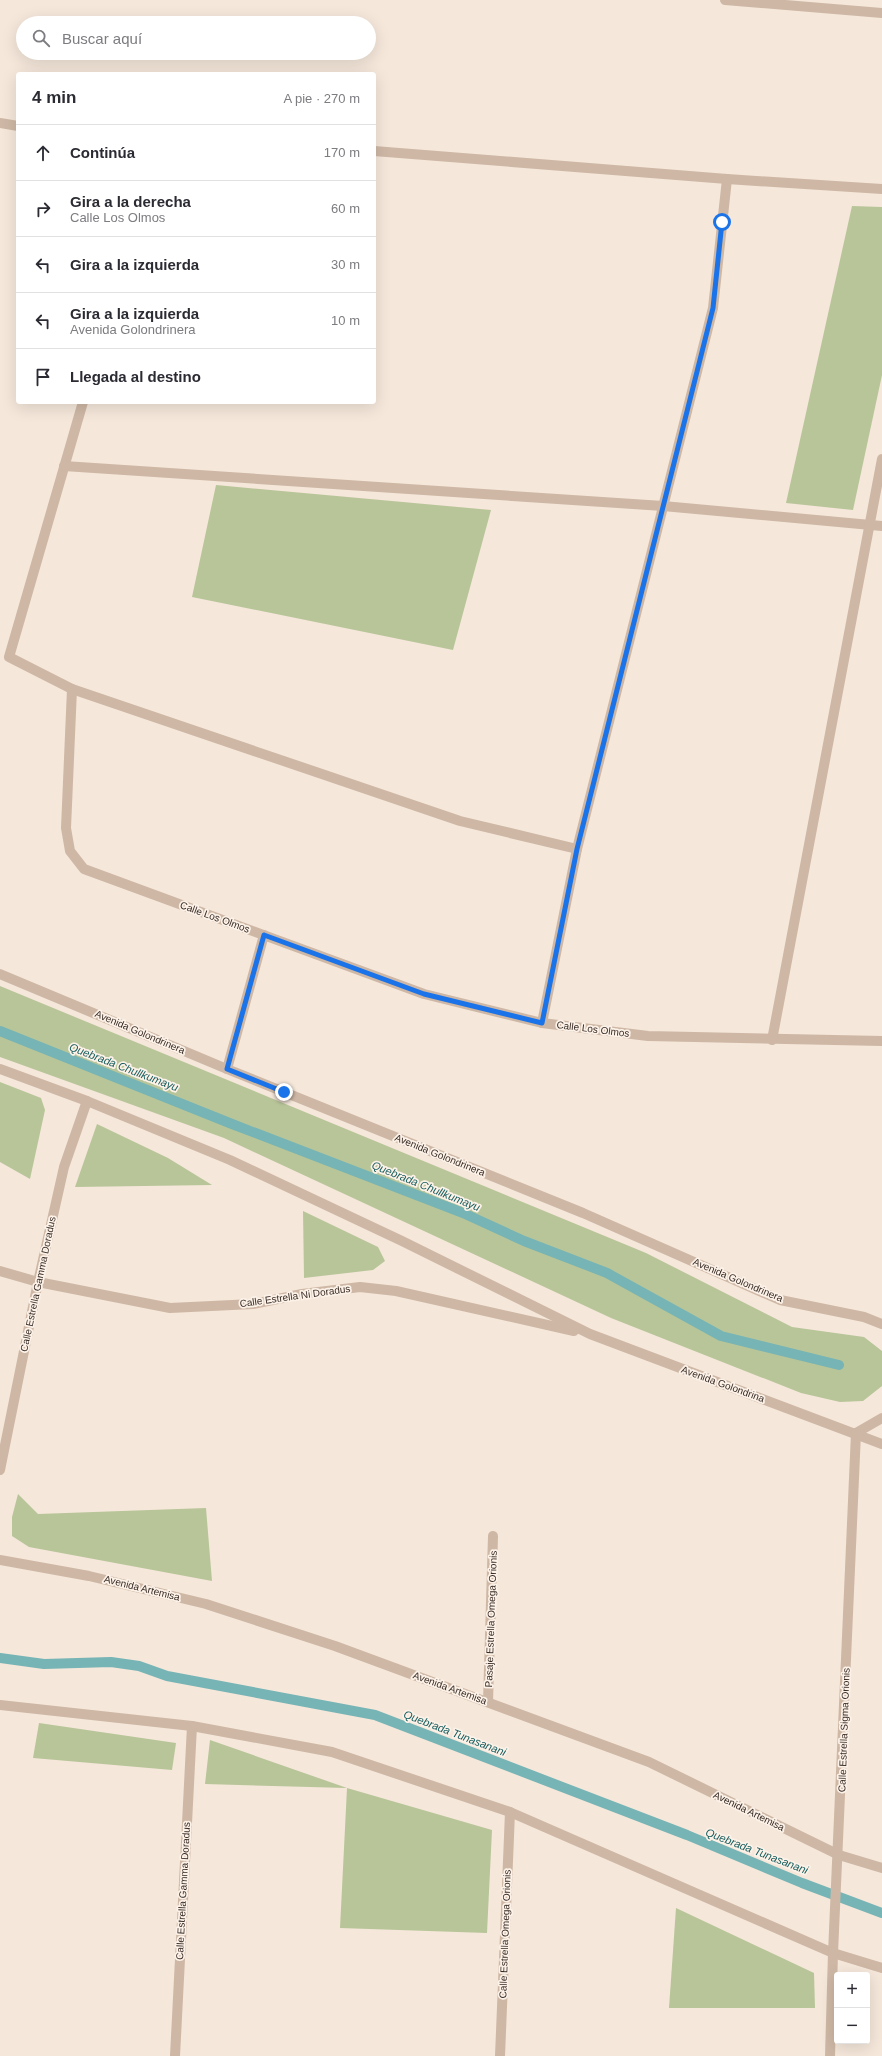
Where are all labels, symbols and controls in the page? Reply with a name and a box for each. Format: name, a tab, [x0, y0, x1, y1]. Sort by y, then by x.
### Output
search box	[16, 16, 376, 60]
icon: search	[30, 27, 52, 49]
text: Buscar aquí	[62, 30, 142, 47]
text: 4 min	[32, 88, 76, 107]
text: A pie · 270 m	[283, 91, 360, 106]
icon: ahead	[32, 142, 54, 164]
text: Continúa	[70, 144, 135, 161]
text: 170 m	[324, 145, 360, 160]
text: Gira a la derecha	[70, 193, 191, 210]
icon: right	[32, 198, 54, 220]
text: 60 m	[331, 201, 360, 216]
text: Calle Los Olmos	[70, 210, 165, 225]
route start	[713, 213, 731, 231]
icon: left	[32, 254, 54, 276]
text: Gira a la izquierda	[70, 256, 199, 273]
text: 30 m	[331, 257, 360, 272]
text: Gira a la izquierda	[70, 305, 199, 322]
icon: left	[32, 310, 54, 332]
text: 10 m	[331, 313, 360, 328]
text: Avenida Golondrinera	[70, 322, 196, 337]
icon: arrive	[32, 366, 54, 388]
text: Llegada al destino	[70, 368, 201, 385]
street label: Calle Los Olmos	[179, 899, 251, 935]
street label: Avenida Golondrinera	[93, 1008, 187, 1056]
street label: Calle Los Olmos	[556, 1019, 630, 1039]
water label: Quebrada Chullkumayu	[68, 1041, 180, 1093]
route end	[275, 1083, 293, 1101]
street label: Avenida Golondrinera	[393, 1132, 487, 1178]
water label: Quebrada Chullkumayu	[370, 1159, 482, 1213]
street label: Calle Estrella Gamma Doradus	[18, 1215, 58, 1353]
street label: Avenida Golondrinera	[691, 1256, 785, 1304]
street label: Calle Estrella Ni Doradus	[239, 1283, 351, 1309]
street label: Avenida Golondrina	[680, 1364, 766, 1404]
street label: Pasaje Estrella Omega Orionis	[483, 1550, 499, 1688]
street label: Avenida Artemisa	[103, 1573, 181, 1603]
street label: Calle Estrella Sigma Orionis	[836, 1668, 852, 1792]
street label: Avenida Artemisa	[412, 1670, 489, 1707]
water label: Quebrada Tunasanani	[402, 1708, 508, 1758]
street label: Avenida Artemisa	[712, 1789, 787, 1833]
street label: Calle Estrella Gamma Doradus	[174, 1822, 192, 1960]
water label: Quebrada Tunasanani	[704, 1826, 810, 1876]
street label: Calle Estrella Omega Orionis	[497, 1869, 513, 1999]
map controls	[834, 1972, 870, 2044]
button: +	[834, 1972, 870, 2008]
button: −	[834, 2008, 870, 2044]

